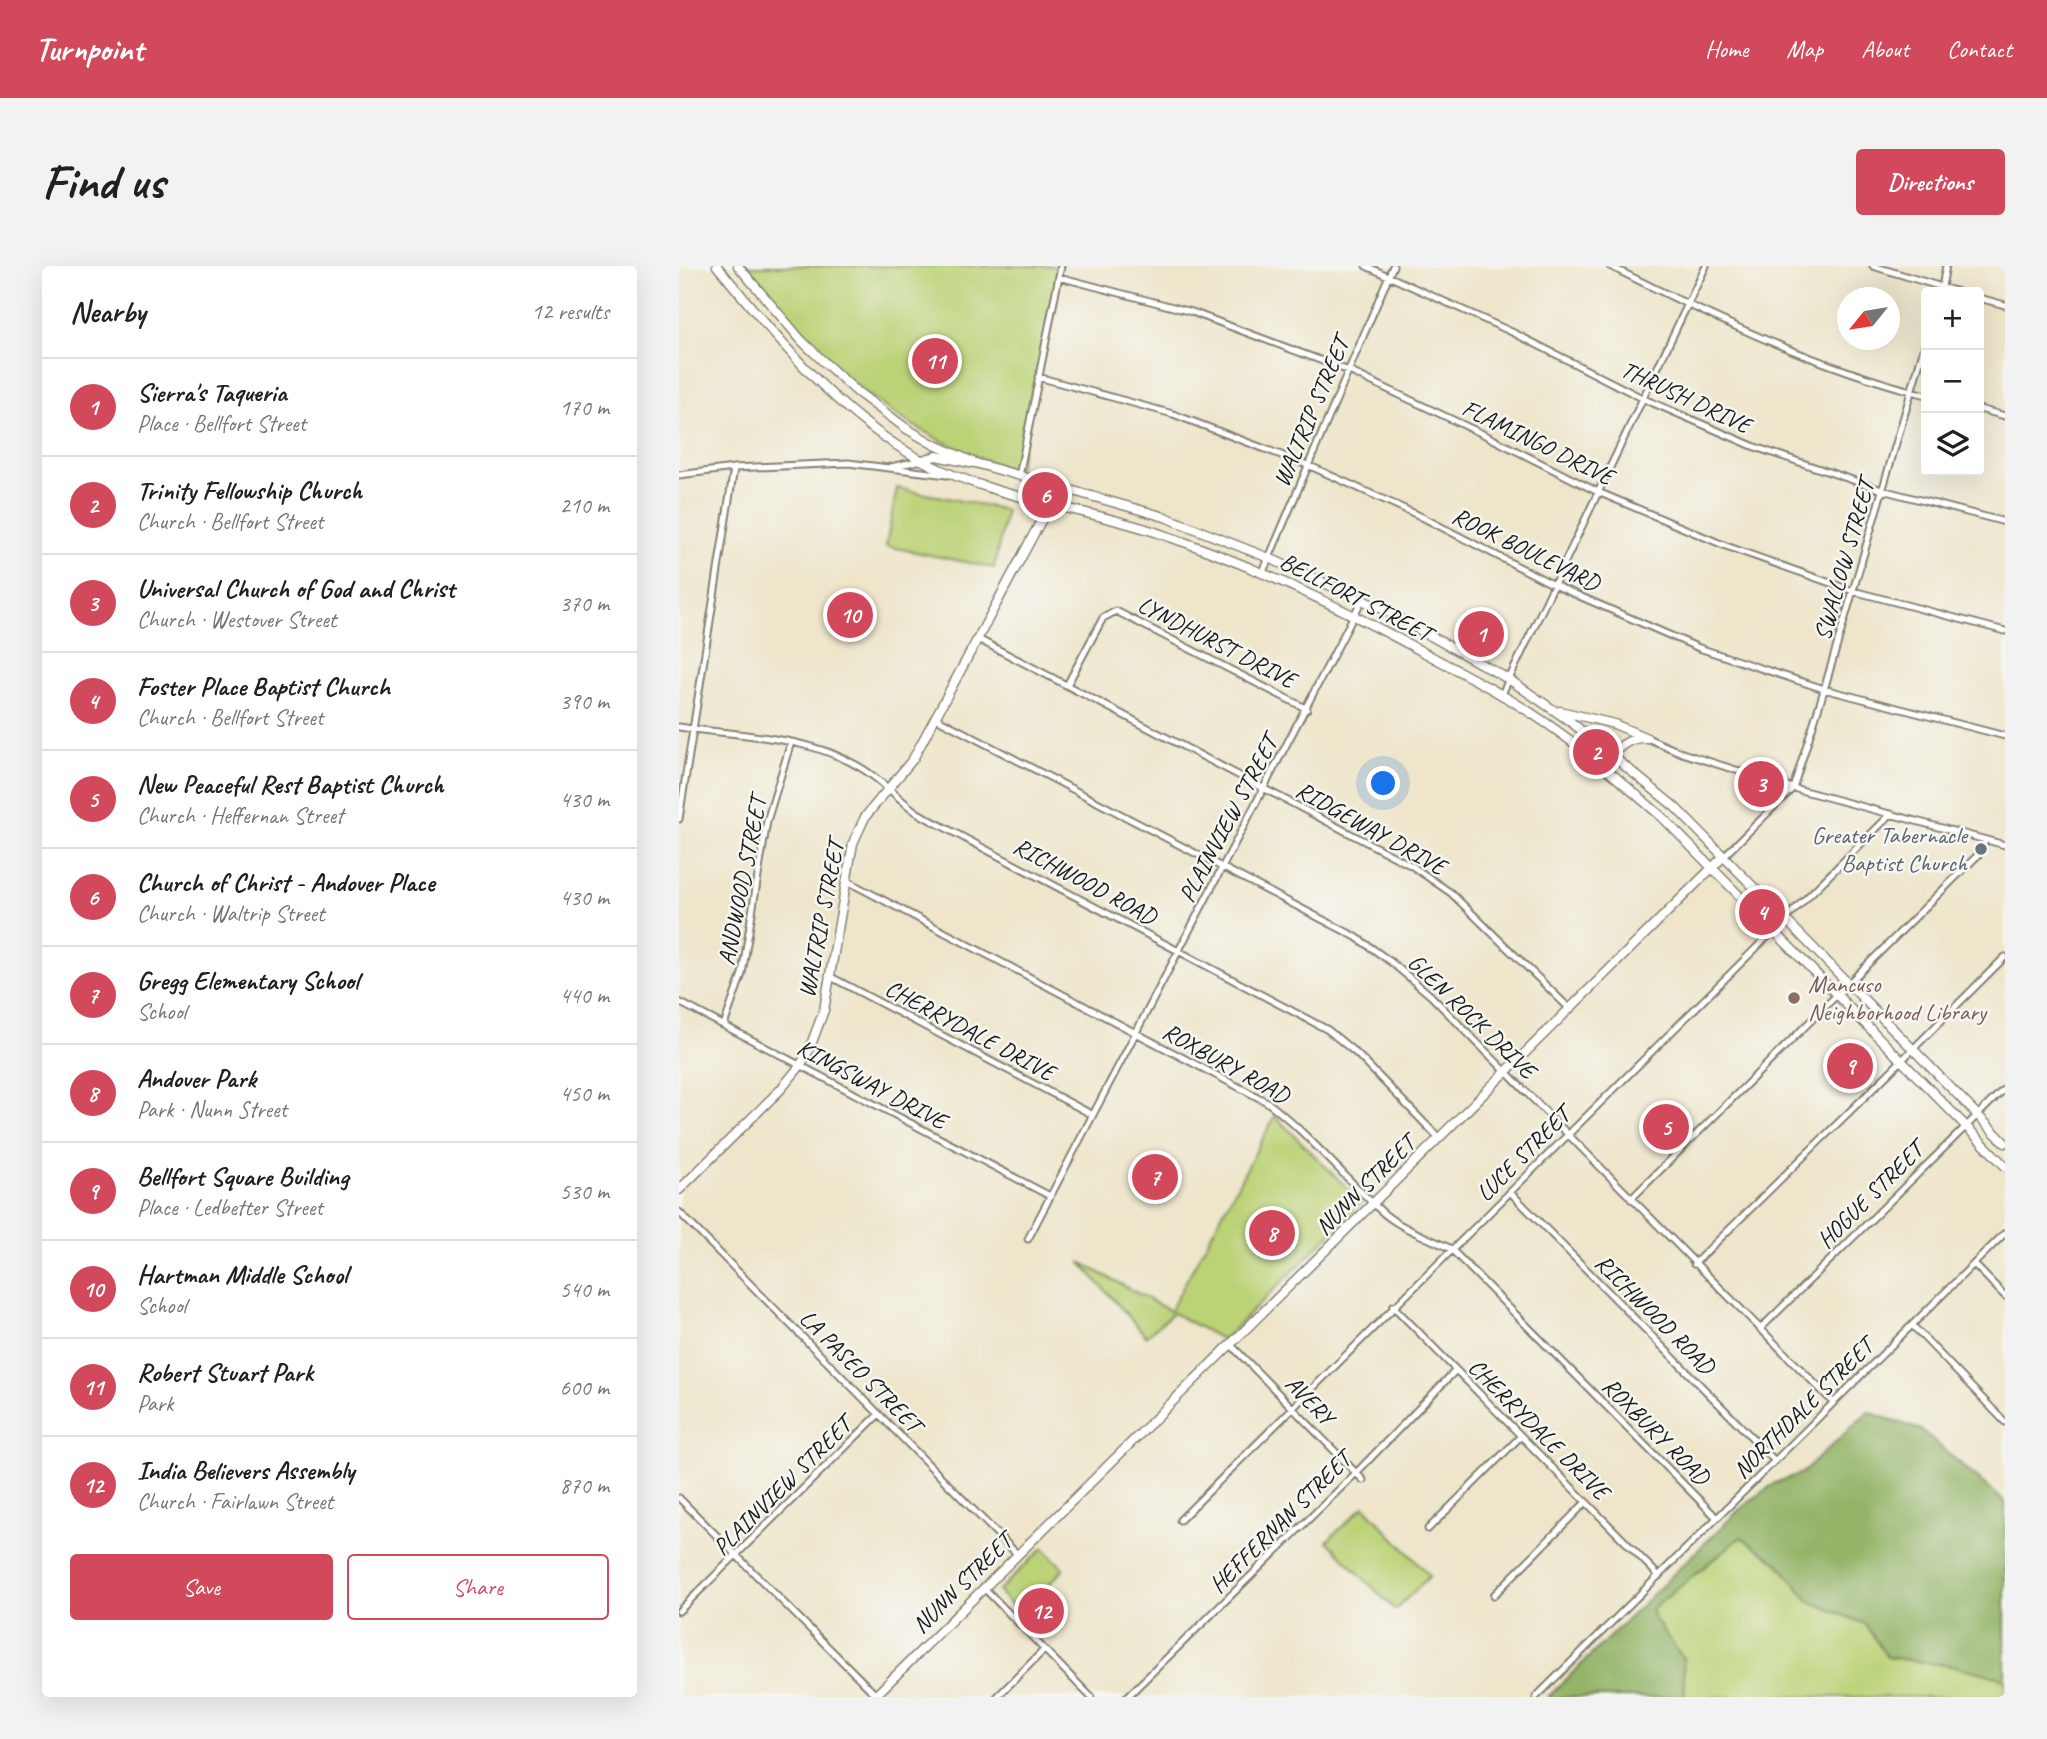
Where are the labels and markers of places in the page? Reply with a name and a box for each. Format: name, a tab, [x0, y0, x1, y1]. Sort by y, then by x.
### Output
pin: 11	[912, 335, 958, 387]
pin: 6	[1022, 469, 1068, 521]
pin: 10	[827, 589, 873, 641]
pin: 1	[1458, 608, 1504, 660]
pin: 2	[1573, 726, 1619, 778]
pin: 3	[1738, 758, 1784, 810]
place label: Greater Tabernacle Baptist Church	[1812, 820, 1969, 878]
marker: Greater Tabernacle Baptist Church	[1973, 841, 1989, 857]
pin: 4	[1739, 886, 1785, 938]
place label: Mancuso Neighborhood Library	[1808, 969, 1988, 1027]
marker: Mancuso Neighborhood Library	[1786, 990, 1802, 1006]
pin: 9	[1827, 1040, 1873, 1092]
pin: 5	[1643, 1101, 1689, 1153]
pin: 7	[1132, 1151, 1178, 1203]
pin: 8	[1249, 1207, 1295, 1259]
pin: 12	[1018, 1585, 1064, 1637]

